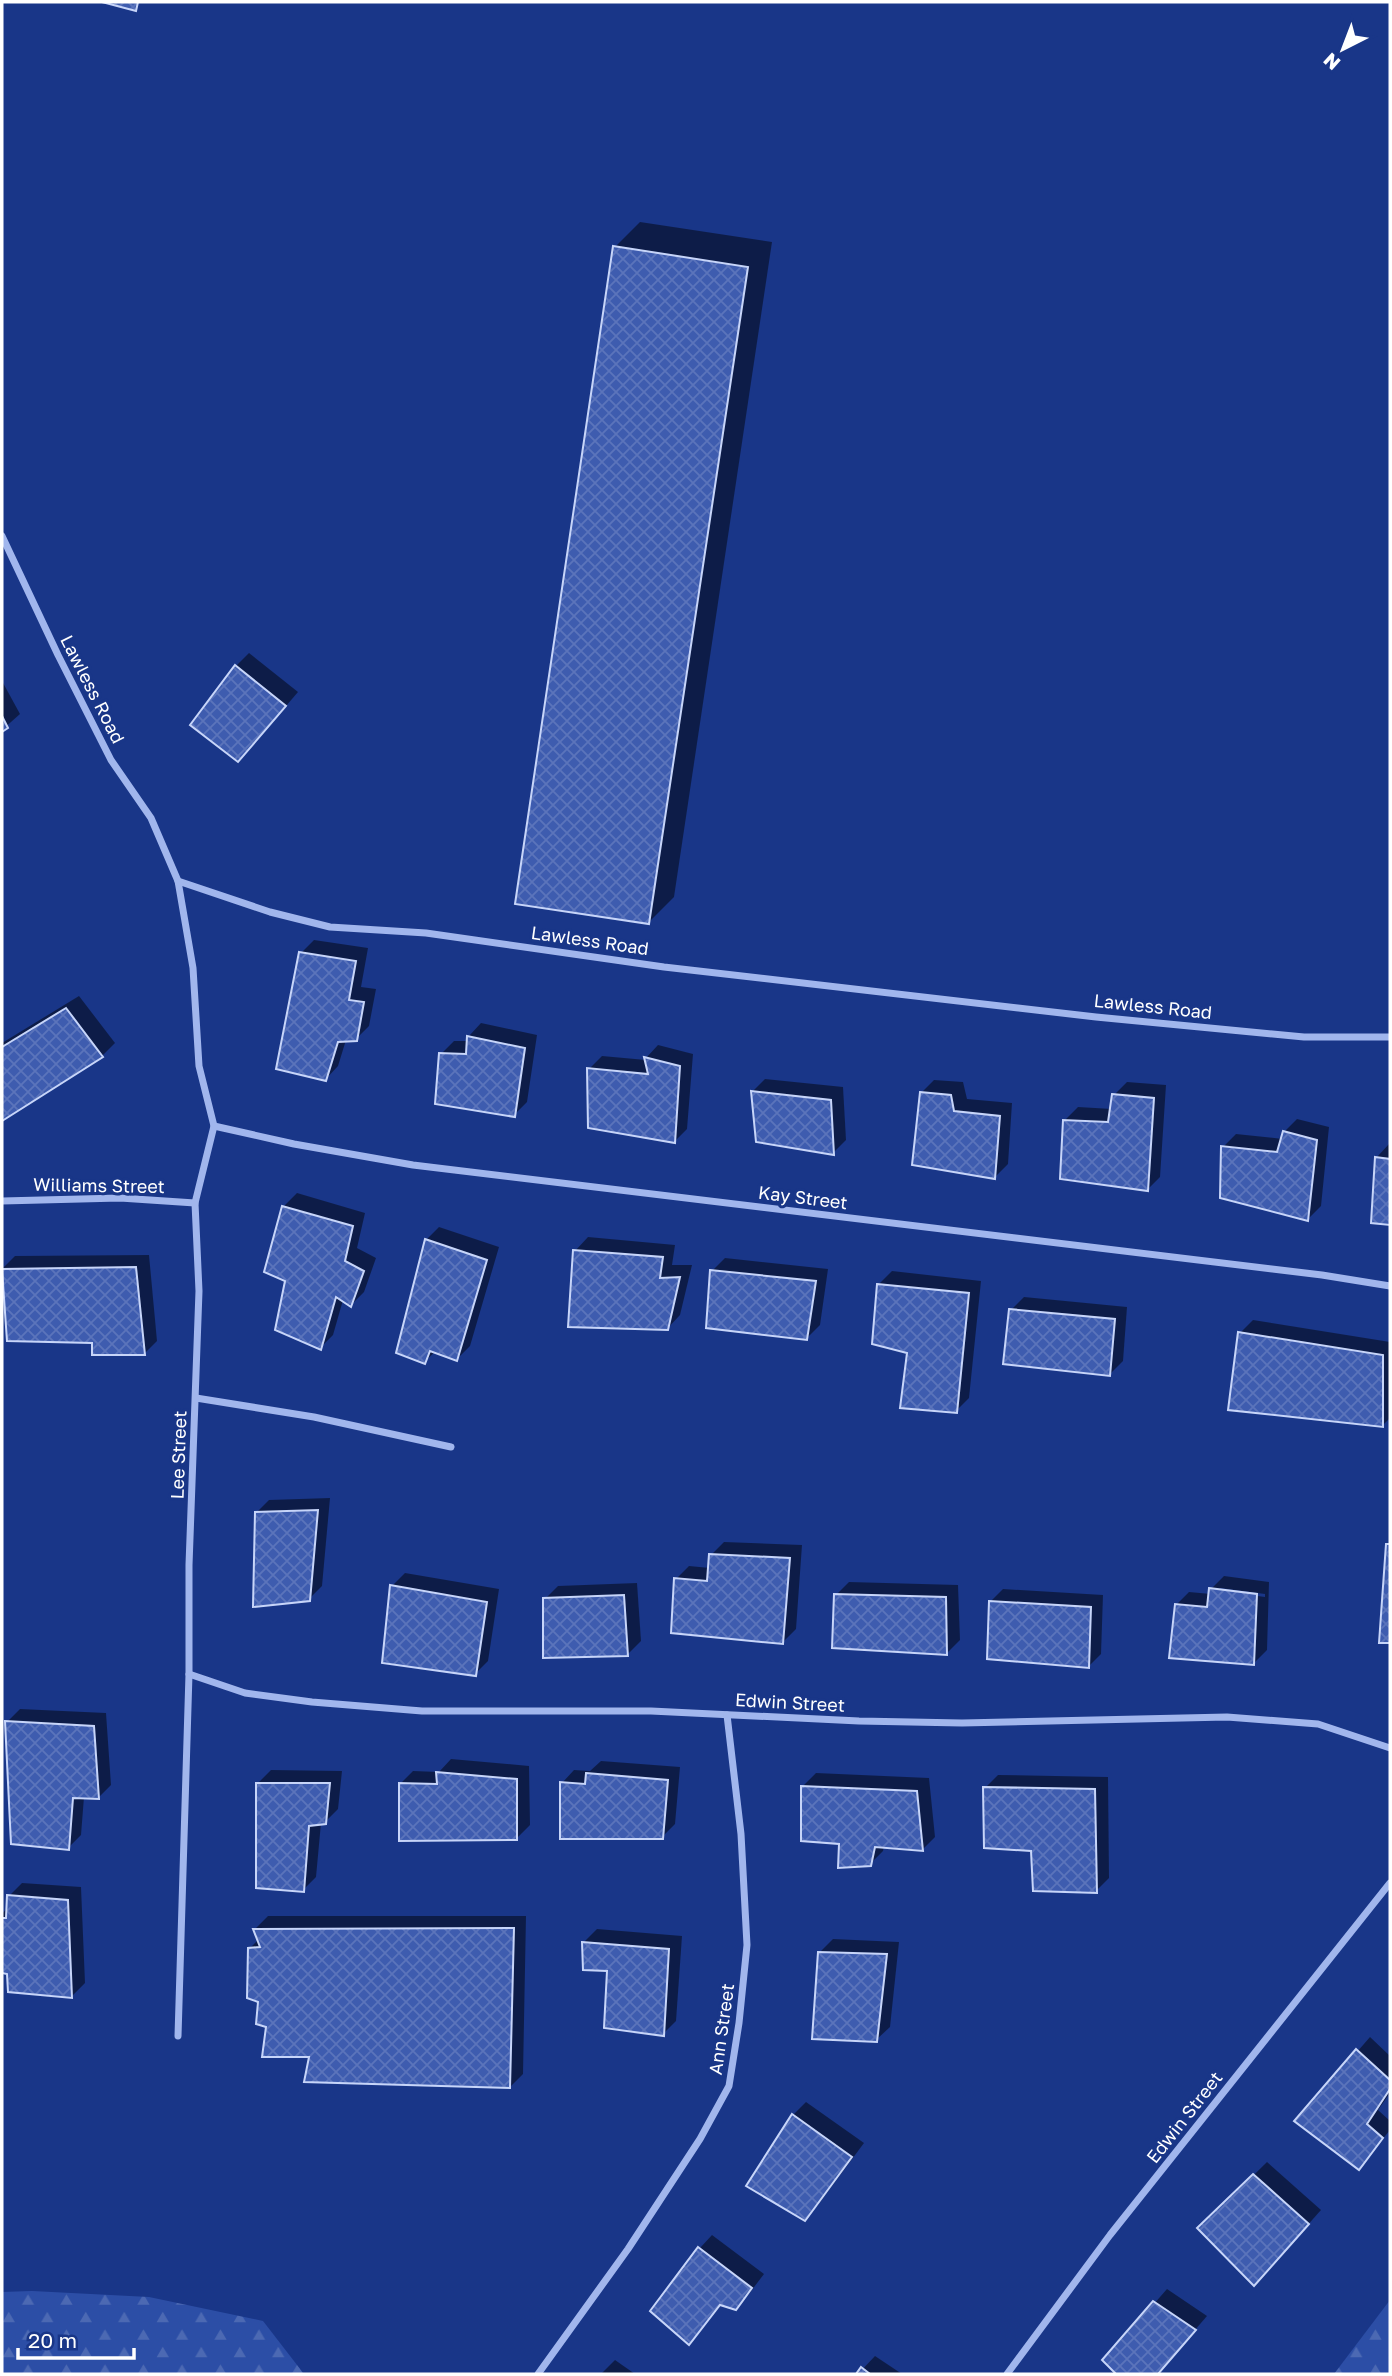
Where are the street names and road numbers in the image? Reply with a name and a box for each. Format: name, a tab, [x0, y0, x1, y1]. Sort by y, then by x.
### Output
street label: Lawless Road	[56, 631, 130, 747]
street label: Lawless Road	[530, 921, 650, 959]
street label: Lawless Road	[1093, 989, 1213, 1023]
street label: Williams Street	[33, 1173, 165, 1197]
street label: Kay Street	[757, 1181, 849, 1213]
street label: Lee Street	[165, 1410, 191, 1500]
street label: Edwin Street	[734, 1688, 846, 1716]
street label: Ann Street	[704, 1982, 738, 2076]
street label: Edwin Street	[1141, 2067, 1227, 2167]

